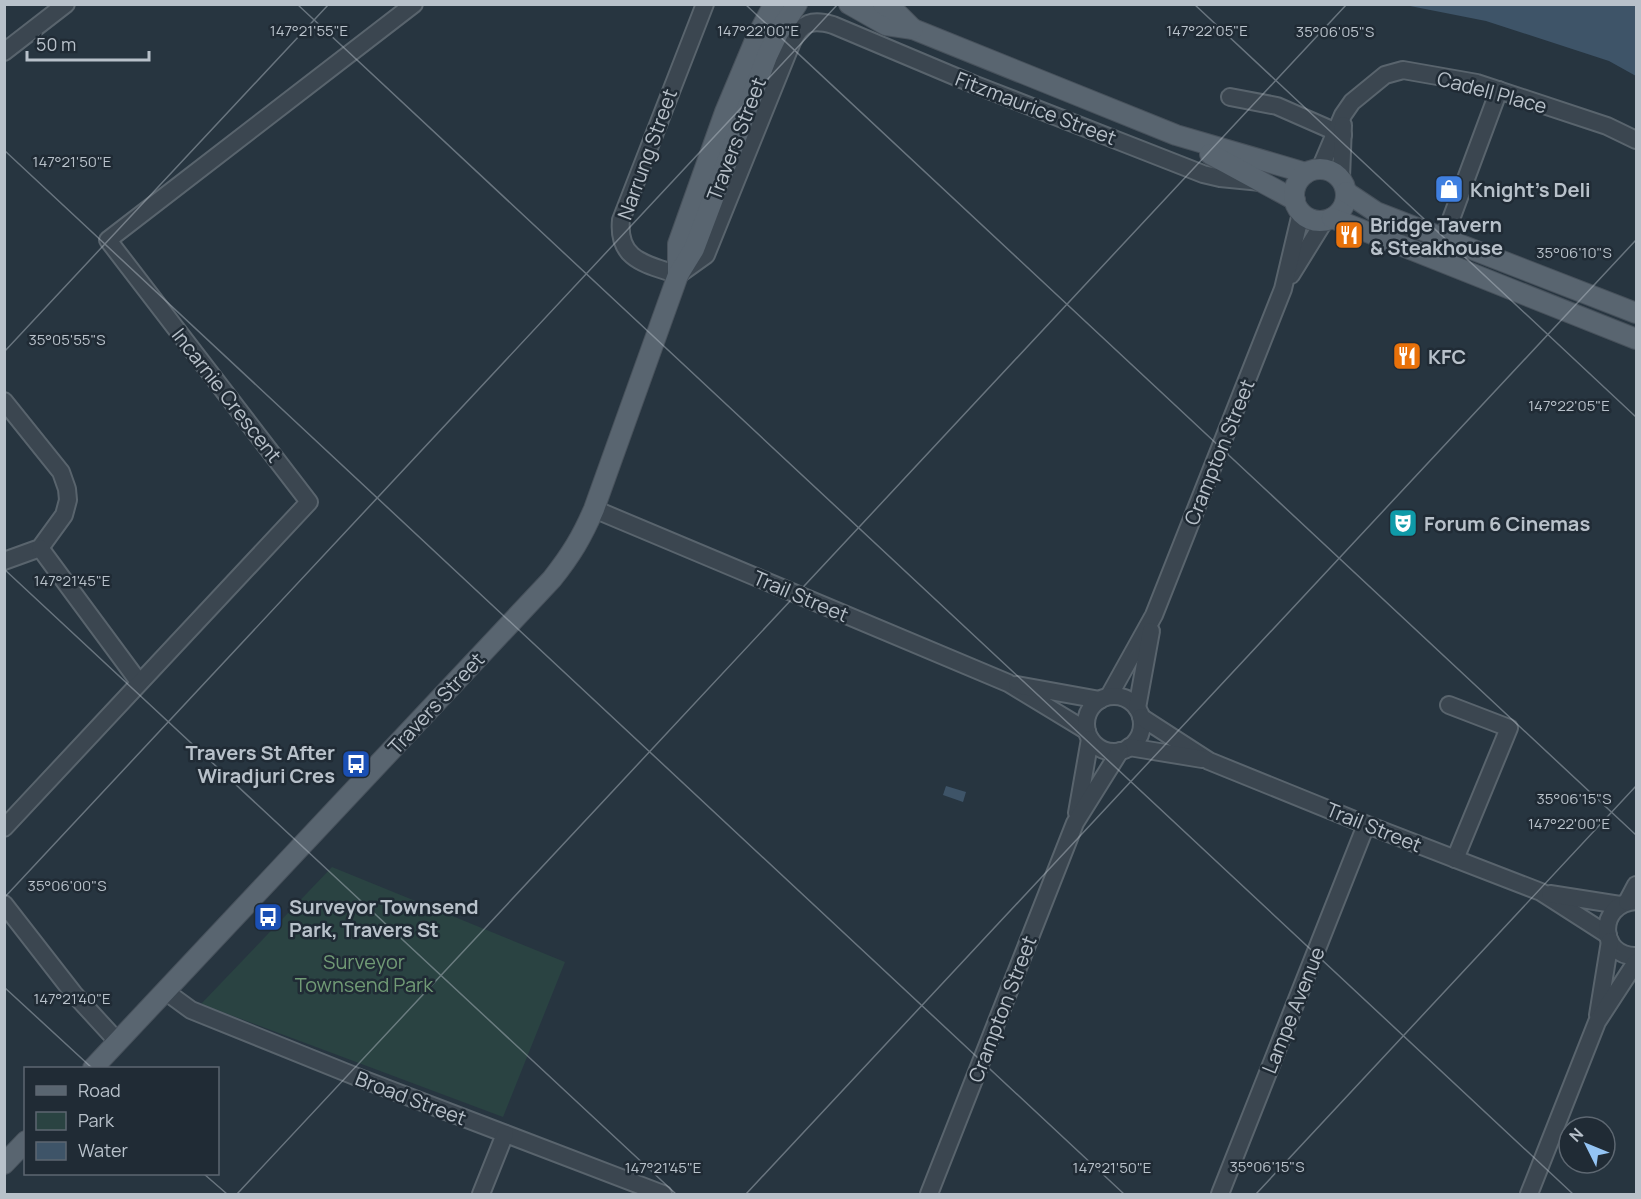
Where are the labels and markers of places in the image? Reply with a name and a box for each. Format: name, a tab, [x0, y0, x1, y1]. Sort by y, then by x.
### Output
shop icon: Knight's Deli	[1433, 173, 1465, 205]
place label: Knight's Deli	[1470, 176, 1591, 203]
place label: Bridge Tavern & Steakhouse	[1370, 211, 1503, 261]
restaurant icon: Bridge Tavern & Steakhouse	[1333, 219, 1365, 251]
restaurant icon: KFC	[1391, 340, 1423, 372]
place label: KFC	[1428, 343, 1466, 370]
theatre icon: Forum 6 Cinemas	[1387, 507, 1419, 539]
place label: Forum 6 Cinemas	[1424, 510, 1590, 537]
place label: Travers St After Wiradjuri Cres	[186, 739, 335, 789]
bus stop icon: Travers St After Wiradjuri Cres	[340, 748, 372, 780]
place label: Surveyor Townsend Park, Travers St	[289, 893, 479, 943]
bus stop icon: Surveyor Townsend Park, Travers St	[252, 901, 284, 933]

